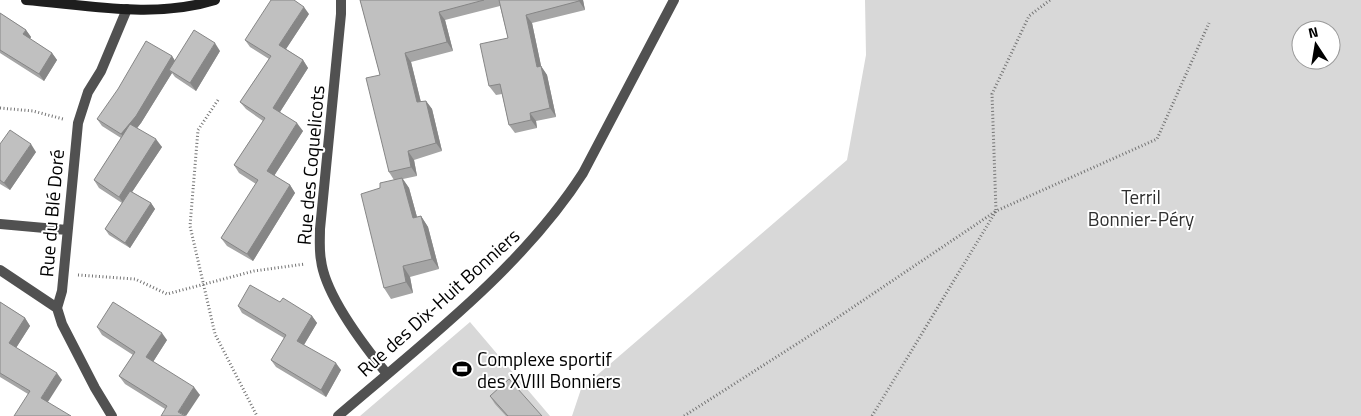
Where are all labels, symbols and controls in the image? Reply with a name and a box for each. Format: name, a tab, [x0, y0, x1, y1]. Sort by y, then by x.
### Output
north arrow	[1291, 20, 1341, 70]
text: N	[1306, 21, 1320, 43]
street label: Rue des Coquelicots	[289, 84, 331, 246]
street label: Rue du Blé Doré	[31, 148, 71, 278]
park label: Terril Bonnier-Péry	[1088, 182, 1194, 233]
street label: Rue des Dix-Huit Bonniers	[350, 221, 526, 383]
place label: Complexe sportif des XVIII Bonniers	[477, 344, 621, 395]
sports icon: Complexe sportif des XVIII Bonniers	[451, 358, 473, 380]

